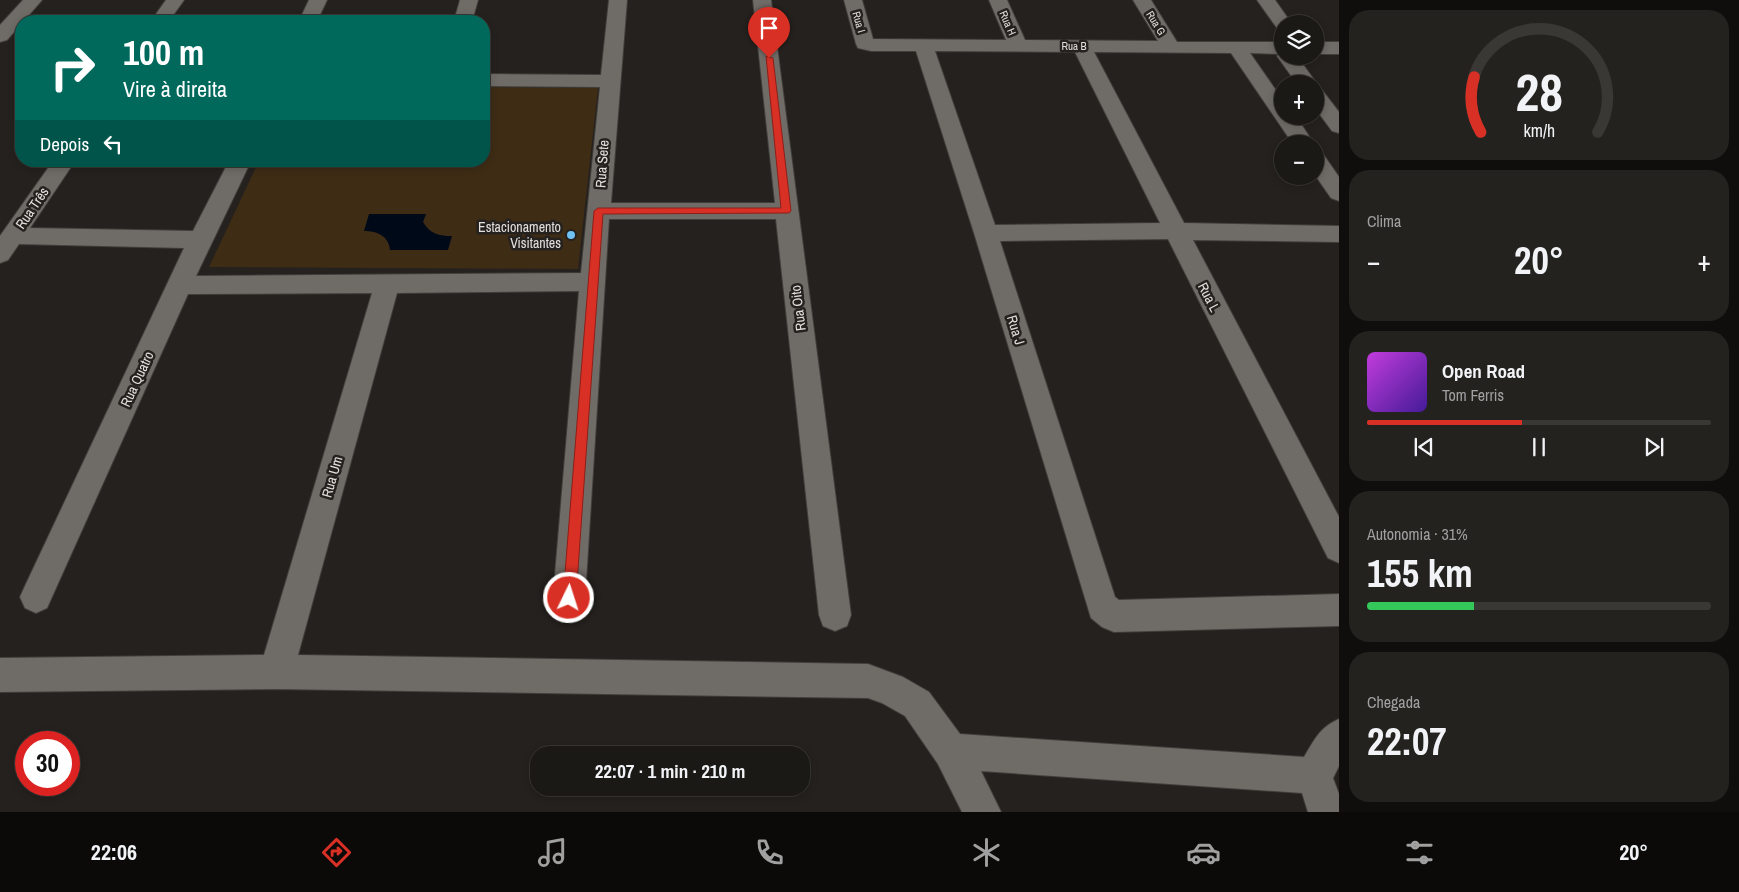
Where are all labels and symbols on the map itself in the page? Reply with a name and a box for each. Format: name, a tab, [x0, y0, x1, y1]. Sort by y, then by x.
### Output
pin	[748, 7, 790, 58]
street label: Rua H	[997, 8, 1019, 38]
street label: Rua G	[1143, 8, 1169, 38]
street label: Rua I	[849, 10, 869, 34]
street label: Rua B	[1061, 39, 1087, 53]
street label: Rua Sete	[591, 139, 613, 189]
street label: Rua Três	[12, 183, 53, 232]
place label: Estacionamento Visitantes	[478, 218, 561, 252]
marker: Estacionamento Visitantes	[565, 229, 577, 241]
street label: Rua L	[1194, 279, 1224, 315]
street label: Rua Oito	[786, 284, 810, 332]
street label: Rua J	[1003, 313, 1029, 347]
street label: Rua Quatro	[116, 348, 158, 410]
street label: Rua Um	[318, 454, 346, 500]
position arrow	[542, 571, 594, 623]
speed limit sign: 30	[15, 731, 80, 796]

